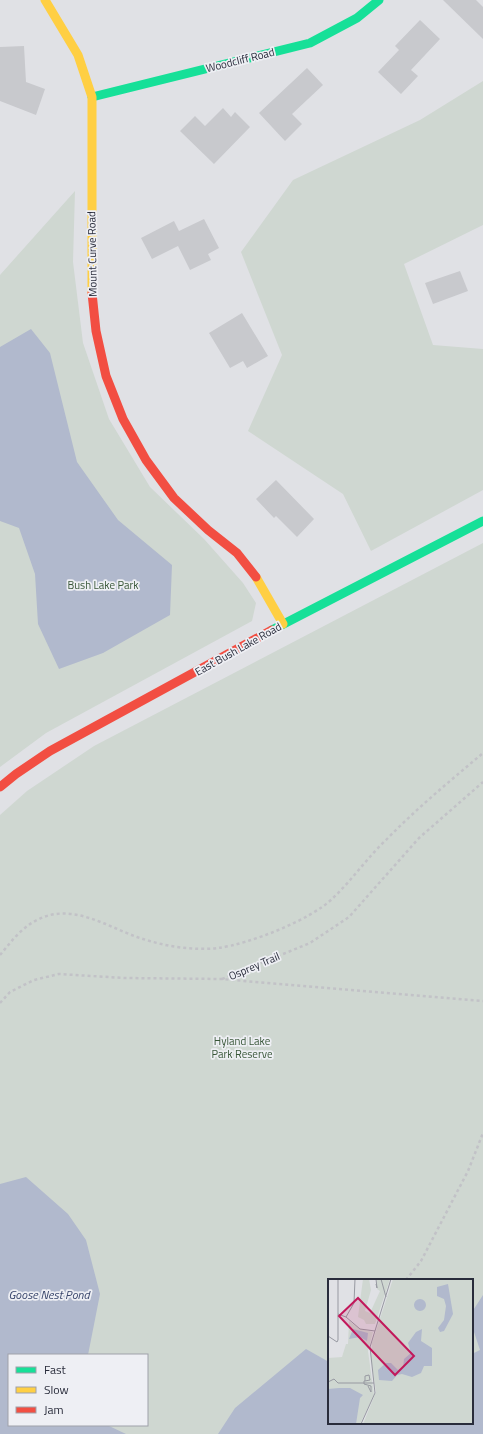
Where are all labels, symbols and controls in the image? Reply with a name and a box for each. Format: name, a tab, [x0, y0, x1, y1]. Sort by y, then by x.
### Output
street label: Woodcliff Road	[204, 44, 276, 76]
street label: Mount Curve Road	[83, 211, 101, 297]
park label: Bush Lake Park	[68, 577, 139, 593]
street label: East Bush Lake Road	[192, 618, 284, 679]
street label: Osprey Trail	[226, 948, 282, 984]
park label: Hyland Lake Park Reserve	[212, 1033, 273, 1062]
inset map	[328, 1279, 473, 1424]
water label: Goose Nest Pond	[8, 1285, 92, 1304]
legend	[8, 1354, 148, 1426]
text: Fast	[44, 1360, 67, 1379]
text: Slow	[44, 1380, 69, 1399]
text: Jam	[44, 1400, 64, 1419]

